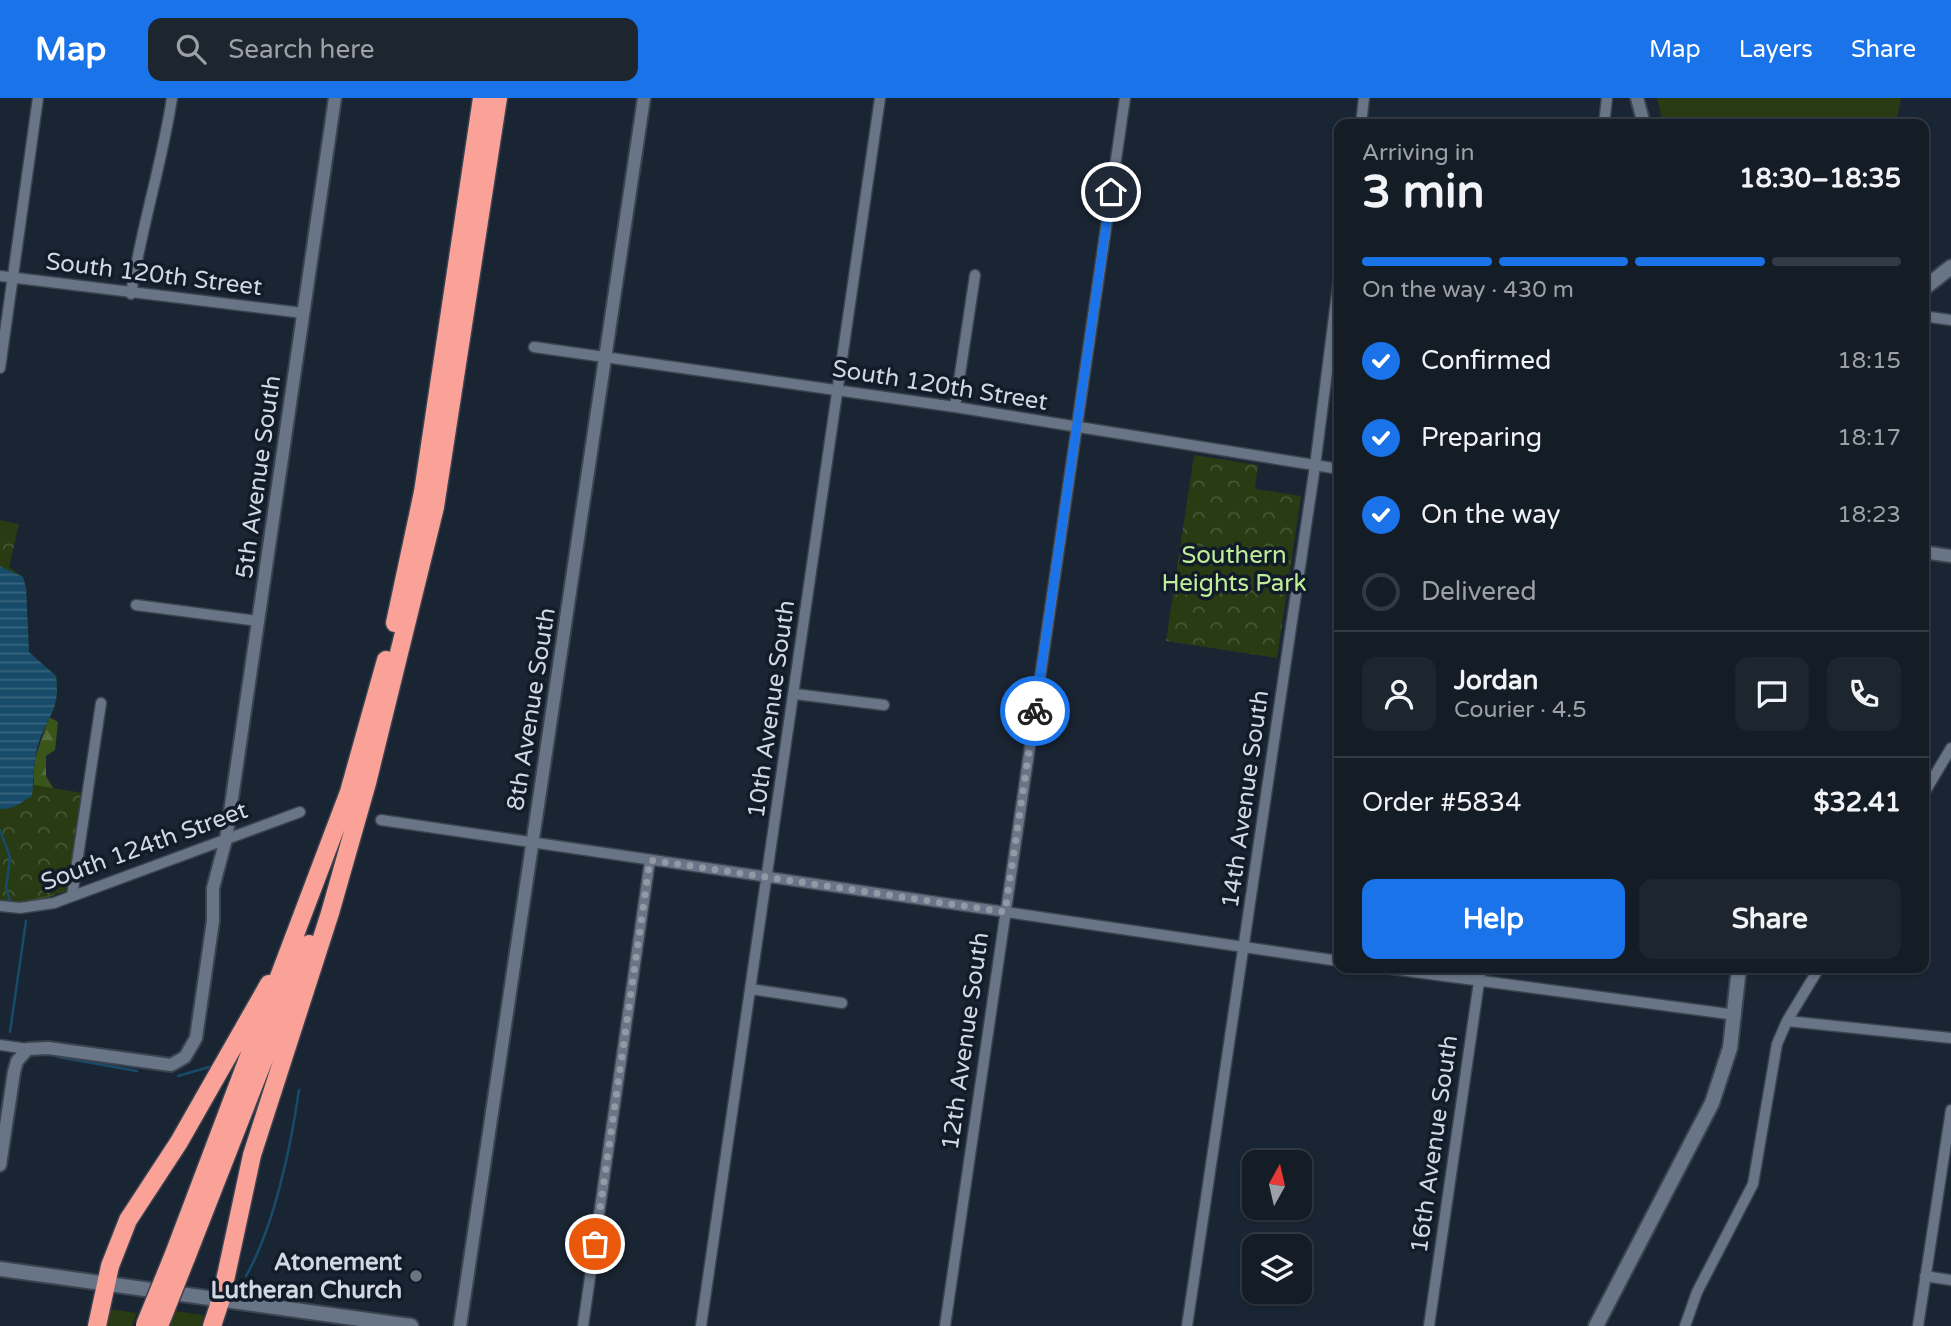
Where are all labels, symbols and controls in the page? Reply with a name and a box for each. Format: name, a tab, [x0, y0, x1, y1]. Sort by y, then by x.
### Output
search box	[148, 18, 638, 81]
text: Map	[35, 30, 106, 69]
icon: search	[172, 30, 210, 68]
text: Search here	[228, 34, 374, 65]
text: Map	[1649, 35, 1701, 64]
text: Layers	[1739, 35, 1813, 64]
text: Share	[1851, 35, 1916, 64]
text: Arriving in	[1362, 139, 1475, 167]
pin	[1081, 162, 1141, 222]
text: 18:30–18:35	[1739, 163, 1901, 194]
text: 3 min	[1362, 165, 1485, 220]
icon: home	[1092, 173, 1130, 211]
street label: South 120th Street	[44, 247, 264, 302]
text: On the way · 430 m	[1362, 276, 1574, 304]
icon: check	[1362, 342, 1400, 380]
text: Confirmed	[1421, 345, 1551, 376]
text: 18:15	[1837, 347, 1901, 375]
street label: South 120th Street	[830, 354, 1050, 417]
street label: 5th Avenue South	[230, 374, 287, 581]
icon: check	[1362, 419, 1400, 457]
text: Preparing	[1421, 422, 1542, 453]
text: 18:17	[1837, 424, 1901, 452]
icon: check	[1362, 496, 1400, 534]
text: On the way	[1421, 499, 1561, 530]
text: 18:23	[1837, 501, 1901, 529]
park label: Southern Heights Park	[1161, 541, 1307, 598]
text: Delivered	[1421, 576, 1537, 607]
street label: 10th Avenue South	[742, 598, 801, 820]
street label: 8th Avenue South	[501, 606, 562, 813]
button: person	[1362, 657, 1436, 731]
button: chat	[1735, 657, 1809, 731]
button: phone	[1827, 657, 1901, 731]
text: Jordan	[1454, 665, 1538, 696]
courier	[1000, 676, 1070, 746]
street label: 14th Avenue South	[1216, 688, 1275, 910]
icon: bike	[1016, 692, 1054, 730]
text: Courier · 4.5	[1454, 696, 1587, 724]
text: Order #5834	[1362, 787, 1522, 818]
text: $32.41	[1813, 787, 1901, 818]
street label: South 124th Street	[37, 796, 251, 897]
button: Help	[1362, 879, 1625, 959]
button: Share	[1639, 879, 1901, 959]
street label: 12th Avenue South	[936, 930, 995, 1152]
street label: 16th Avenue South	[1405, 1033, 1464, 1255]
north arrow	[1242, 1150, 1312, 1220]
map controls	[1242, 1150, 1312, 1304]
pin	[565, 1214, 625, 1274]
icon: bag	[576, 1225, 614, 1263]
button: layers	[1242, 1234, 1312, 1304]
place label: Atonement Lutheran Church	[211, 1248, 403, 1305]
marker: Atonement Lutheran Church	[408, 1268, 424, 1284]

